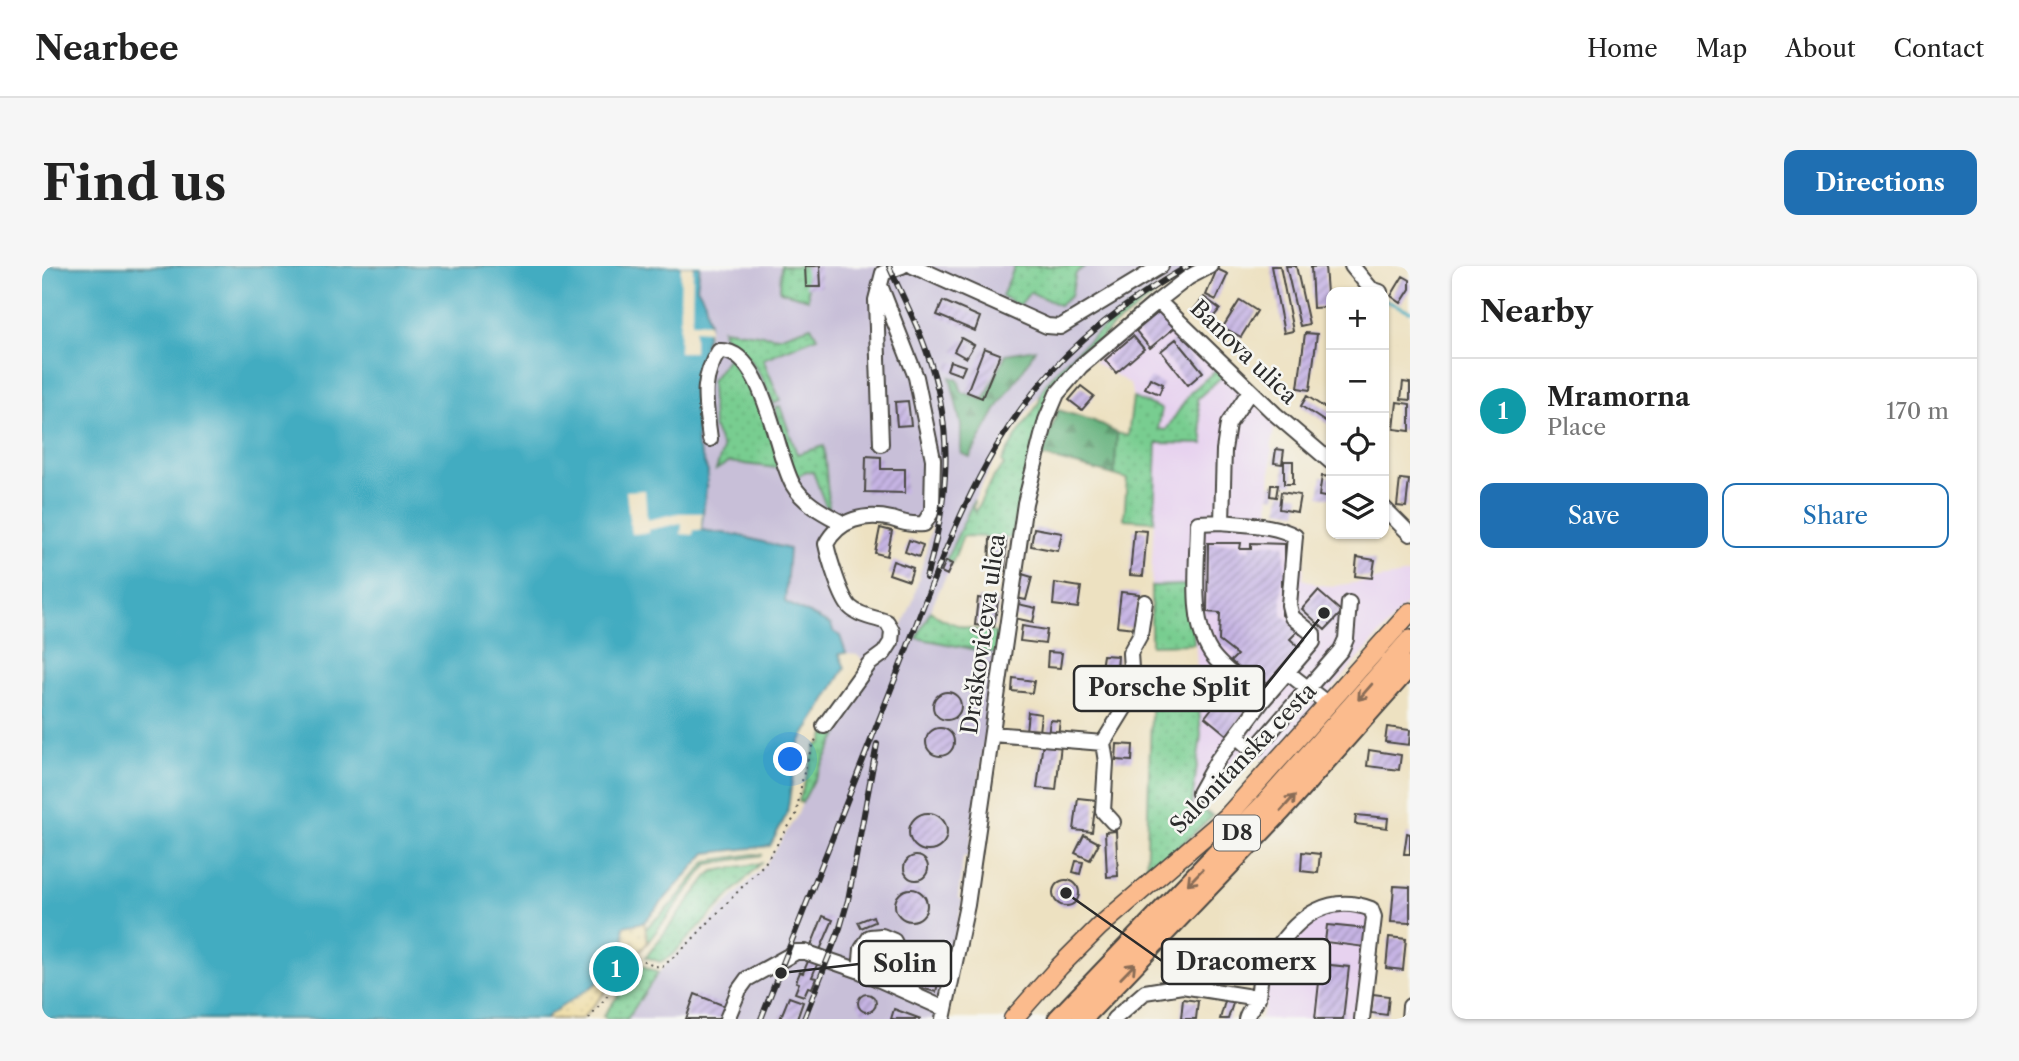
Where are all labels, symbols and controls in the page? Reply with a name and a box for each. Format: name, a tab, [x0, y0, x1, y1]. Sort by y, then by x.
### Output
text: Nearbee	[35, 28, 179, 69]
text: Home	[1587, 34, 1658, 63]
text: Map	[1696, 34, 1747, 63]
text: About	[1785, 34, 1856, 63]
text: Contact	[1894, 34, 1984, 63]
button: Directions	[1784, 150, 1977, 215]
text: Find us	[42, 152, 226, 213]
map controls	[1326, 287, 1389, 539]
button: +	[1326, 287, 1389, 350]
text: Nearby	[1480, 293, 1593, 330]
street label: Banova ulica	[1185, 294, 1304, 411]
button: −	[1326, 350, 1389, 413]
text: Mramorna	[1547, 381, 1690, 413]
text: 1	[1498, 397, 1508, 425]
text: 170 m	[1886, 397, 1949, 425]
button: locate	[1326, 413, 1389, 476]
text: Place	[1547, 413, 1606, 441]
button: layers	[1326, 476, 1389, 539]
button: Save	[1480, 483, 1708, 548]
button: Share	[1722, 483, 1949, 548]
street label: Draškovićeva ulica	[955, 531, 1011, 736]
callout: Porsche Split	[1074, 666, 1264, 711]
text: Porsche Split	[1088, 673, 1250, 702]
street label: Salonitanska cesta	[1164, 676, 1323, 839]
one-way arrow	[1357, 682, 1373, 700]
your location	[773, 742, 807, 776]
one-way arrow	[1280, 794, 1296, 812]
road number: D8	[1214, 816, 1260, 850]
one-way arrow	[1186, 868, 1203, 885]
callout: Dracomerx	[1162, 939, 1330, 984]
callout: Solin	[859, 941, 951, 986]
pin: 1	[593, 943, 639, 995]
text: Dracomerx	[1176, 947, 1317, 976]
text: Solin	[873, 949, 938, 978]
one-way arrow	[1119, 963, 1136, 980]

